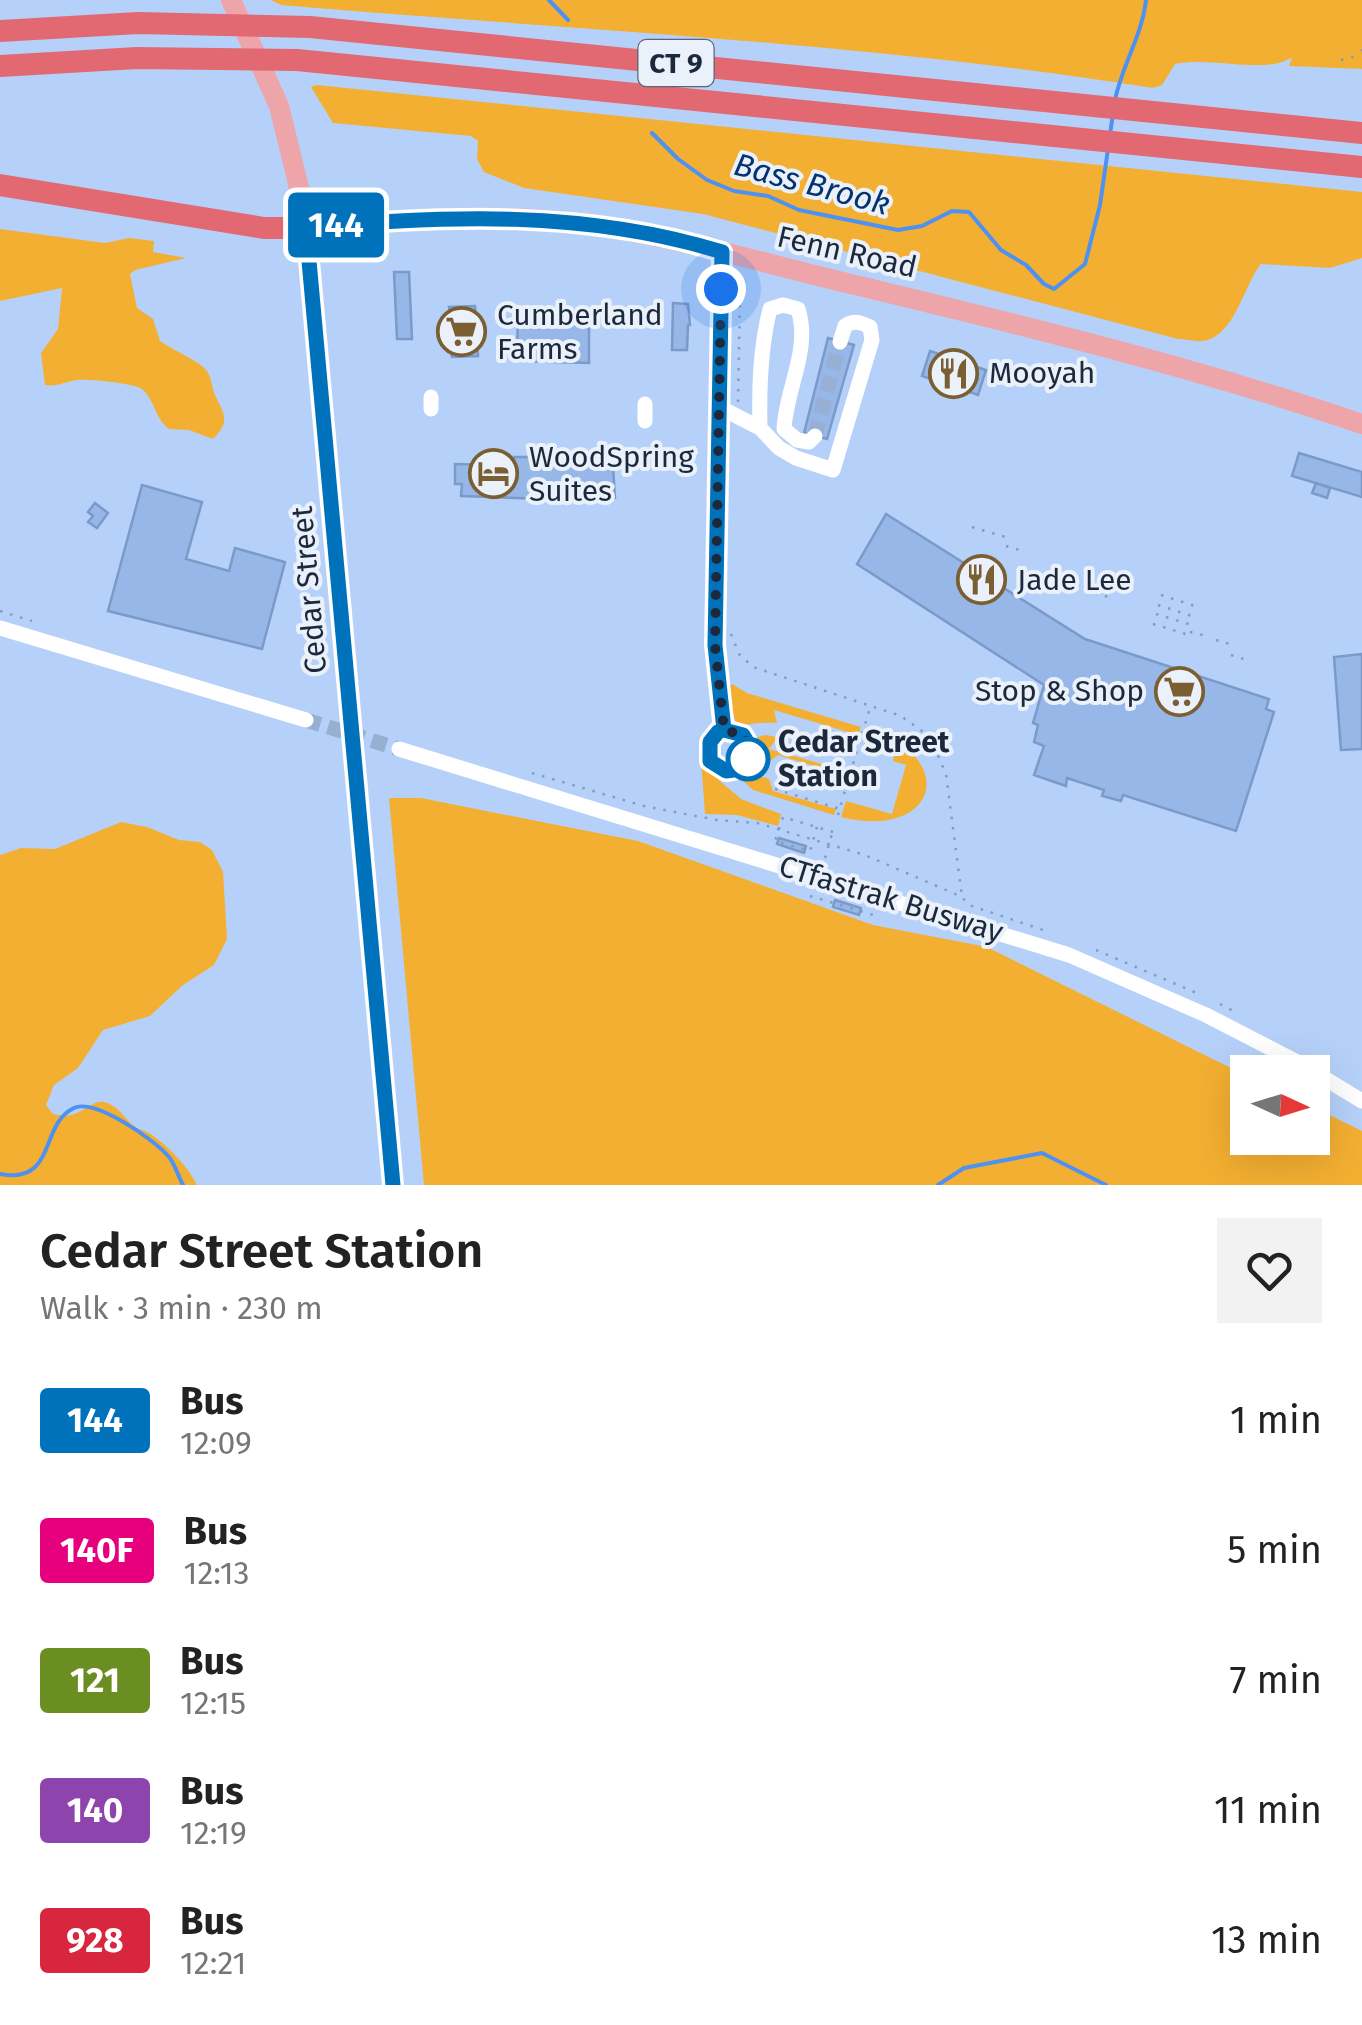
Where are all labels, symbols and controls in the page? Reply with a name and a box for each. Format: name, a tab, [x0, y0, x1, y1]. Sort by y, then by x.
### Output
road number: CT 9	[638, 40, 714, 86]
water label: Bass Brook	[730, 145, 894, 223]
line badge: 144	[278, 192, 394, 258]
text: 144	[308, 204, 364, 246]
street label: Fenn Road	[774, 218, 920, 286]
your location	[696, 264, 746, 314]
place label: Cumberland Farms	[497, 297, 663, 367]
supermarket icon: Cumberland Farms	[436, 306, 488, 358]
restaurant icon: Mooyah	[928, 347, 980, 399]
place label: Mooyah	[989, 355, 1095, 391]
place label: WoodSpring Suites	[529, 439, 694, 509]
hotel icon: WoodSpring Suites	[468, 448, 520, 500]
street label: Cedar Street	[284, 505, 334, 675]
restaurant icon: Jade Lee	[956, 554, 1008, 606]
place label: Jade Lee	[1017, 562, 1132, 598]
supermarket icon: Stop & Shop	[1153, 665, 1205, 717]
place label: Stop & Shop	[975, 673, 1144, 709]
place label: Cedar Street Station	[778, 724, 950, 794]
marker: Cedar Street Station	[727, 738, 769, 780]
street label: CTfastrak Busway	[775, 848, 1008, 950]
north arrow	[1230, 1055, 1330, 1155]
map controls	[1230, 1055, 1330, 1155]
button: heart	[1217, 1218, 1322, 1323]
text: Cedar Street Station	[40, 1222, 483, 1280]
text: Walk · 3 min · 230 m	[40, 1289, 323, 1327]
text: Bus	[180, 1378, 244, 1424]
text: 1 min	[1230, 1397, 1322, 1443]
text: 144	[67, 1399, 123, 1441]
text: 12:09	[180, 1424, 252, 1462]
text: Bus	[184, 1508, 247, 1554]
text: 5 min	[1227, 1527, 1322, 1573]
text: 140F	[60, 1529, 134, 1571]
text: 12:13	[184, 1554, 249, 1592]
text: Bus	[180, 1638, 244, 1684]
text: 7 min	[1230, 1657, 1322, 1703]
text: 121	[70, 1659, 120, 1701]
text: 12:15	[180, 1684, 246, 1722]
text: Bus	[180, 1768, 244, 1814]
text: 11 min	[1214, 1787, 1322, 1833]
text: 140	[67, 1789, 123, 1831]
text: 12:19	[180, 1814, 247, 1852]
text: Bus	[180, 1898, 244, 1944]
text: 13 min	[1211, 1917, 1322, 1963]
text: 928	[66, 1919, 124, 1961]
text: 12:21	[180, 1944, 246, 1982]

